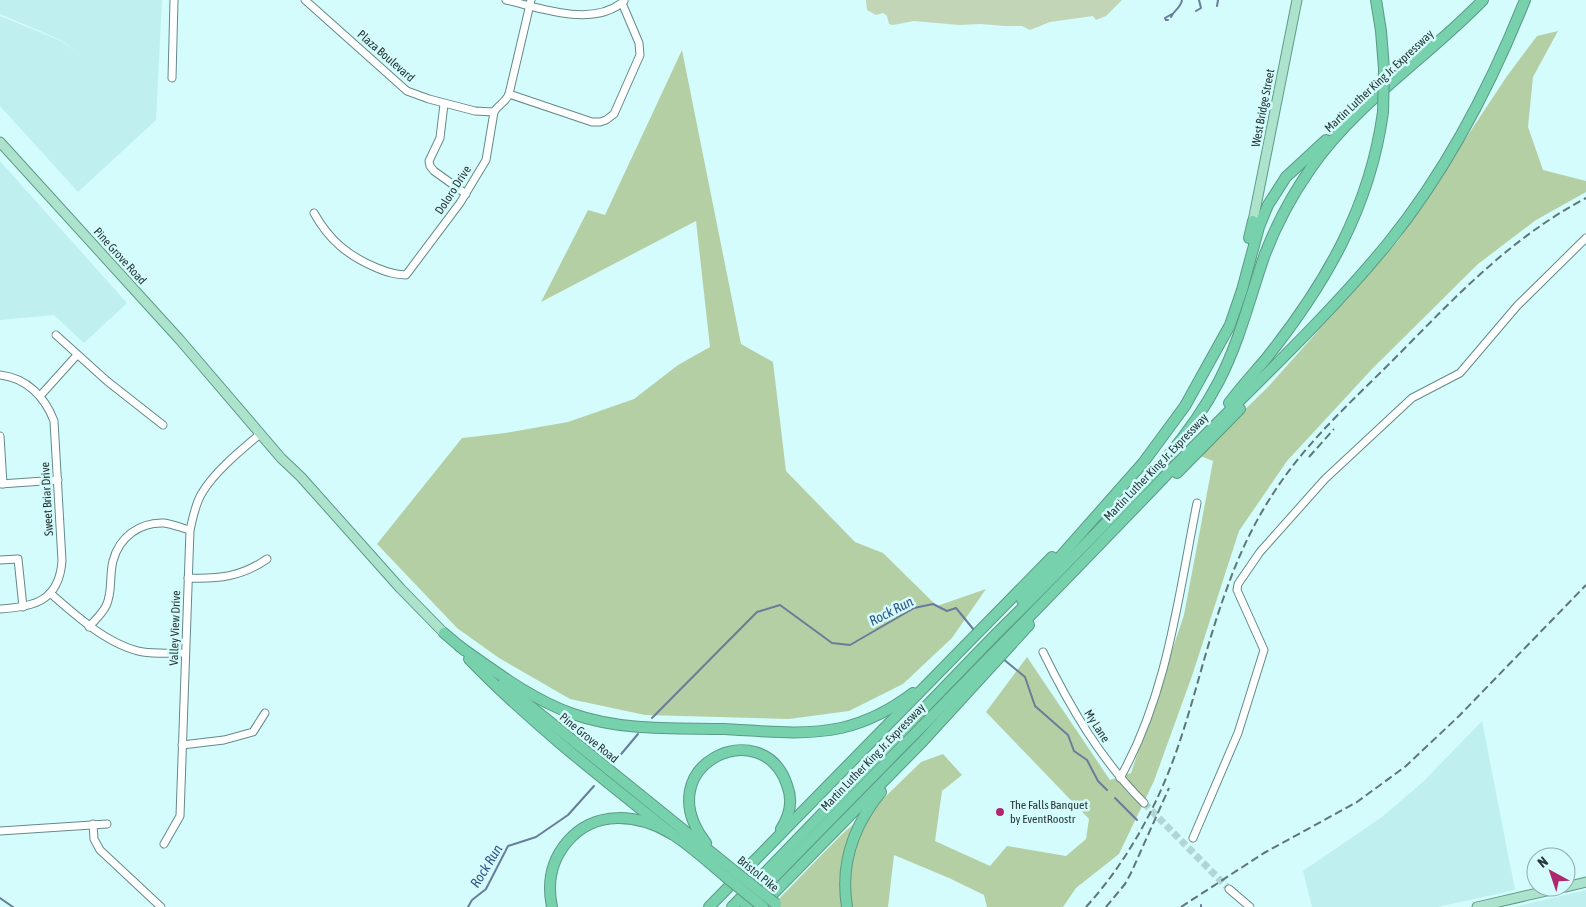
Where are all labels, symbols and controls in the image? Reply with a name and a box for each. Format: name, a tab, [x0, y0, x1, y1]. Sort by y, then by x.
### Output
street label: Plaza Boulevard	[354, 27, 418, 85]
street label: Martin Luther King Jr. Expressway	[1322, 27, 1436, 135]
street label: West Bridge Street	[1249, 67, 1278, 148]
street label: Doloro Drive	[432, 163, 474, 217]
street label: Pine Grove Road	[91, 225, 149, 287]
street label: Martin Luther King Jr. Expressway	[1101, 410, 1211, 524]
street label: Sweet Briar Drive	[38, 462, 56, 536]
street label: Valley View Drive	[167, 590, 183, 666]
water label: Rock Run	[866, 593, 916, 629]
street label: Martin Luther King Jr. Expressway	[818, 700, 928, 814]
street label: My Lane	[1081, 707, 1113, 745]
street label: Pine Grove Road	[557, 710, 621, 766]
place label: The Falls Banquet by EventRoostr	[1010, 798, 1088, 826]
marker: The Falls Banquet by EventRoostr	[994, 806, 1006, 818]
water label: Rock Run	[467, 841, 505, 890]
north arrow	[1526, 847, 1576, 897]
street label: Bristol Pike	[735, 853, 781, 895]
text: N	[1534, 853, 1551, 871]

